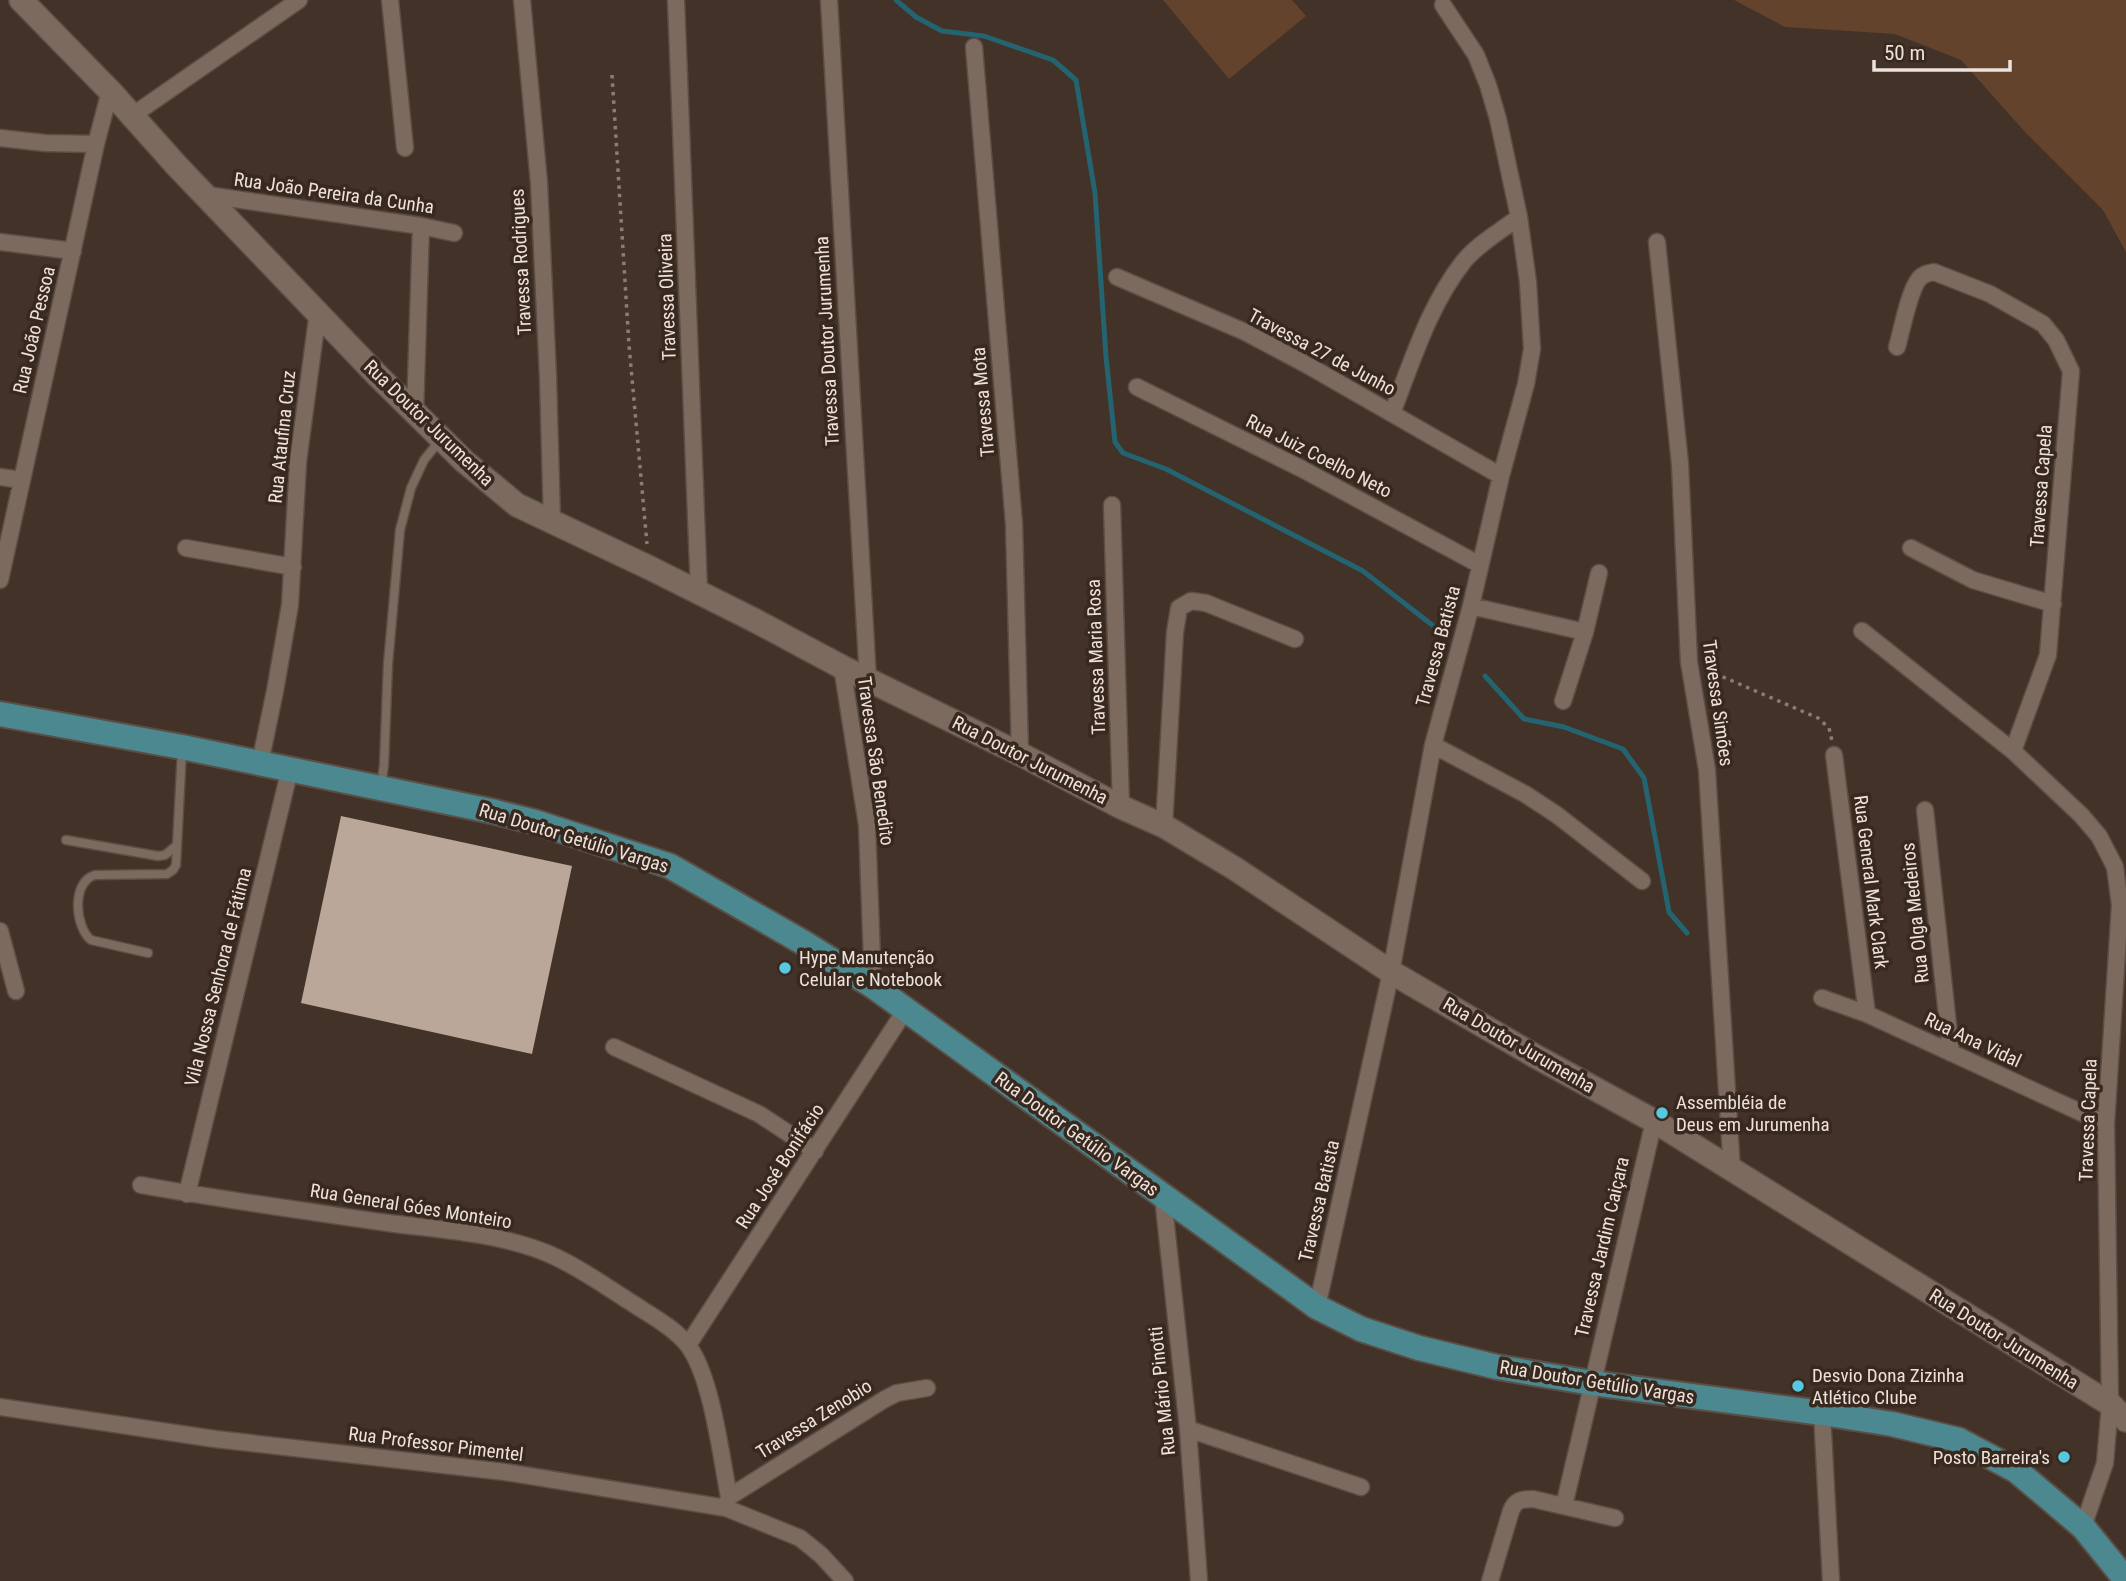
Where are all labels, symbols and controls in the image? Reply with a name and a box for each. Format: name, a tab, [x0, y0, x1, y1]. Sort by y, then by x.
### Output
scale bar	[1874, 28, 2010, 72]
text: 50 m	[1884, 41, 1925, 65]
street label: Rua João Pereira da Cunha	[232, 168, 436, 218]
street label: Travessa Rodrigues	[506, 188, 536, 336]
street label: Travessa Oliveira	[653, 233, 681, 361]
street label: Travessa Doutor Jurumenha	[810, 236, 844, 446]
street label: Rua João Pessoa	[8, 264, 60, 396]
street label: Travessa 27 de Junho	[1244, 303, 1400, 401]
street label: Travessa Mota	[967, 346, 999, 458]
street label: Rua Doutor Jurumenha	[359, 355, 499, 491]
street label: Rua Ataufina Cruz	[264, 369, 300, 505]
street label: Rua Juiz Coelho Neto	[1242, 409, 1396, 503]
street label: Travessa Capela	[2025, 424, 2057, 548]
street label: Travessa Maria Rosa	[1082, 579, 1110, 735]
street label: Travessa Batista	[1411, 583, 1465, 709]
street label: Travessa Simões	[1698, 639, 1738, 767]
street label: Travessa São Benedito	[853, 675, 899, 847]
street label: Rua Doutor Jurumenha	[948, 711, 1112, 809]
street label: Rua General Mark Clark	[1849, 794, 1893, 971]
street label: Rua Doutor Getúlio Vargas	[476, 798, 672, 878]
street label: Rua Olga Medeiros	[1896, 842, 1934, 984]
street label: Vila Nossa Senhora de Fátima	[180, 865, 256, 1089]
place label: Hype Manutenção Celular e Notebook	[799, 946, 942, 991]
marker: Hype Manutenção Celular e Notebook	[777, 960, 793, 976]
street label: Rua Doutor Jurumenha	[1439, 992, 1599, 1098]
street label: Rua Ana Vidal	[1921, 1008, 2025, 1072]
street label: Travessa Capela	[2074, 1058, 2102, 1182]
street label: Rua Doutor Getúlio Vargas	[991, 1067, 1163, 1201]
place label: Assembléia de Deus em Jurumenha	[1676, 1091, 1830, 1136]
street label: Rua José Bonifácio	[731, 1099, 829, 1233]
marker: Assembléia de Deus em Jurumenha	[1654, 1105, 1670, 1121]
street label: Travessa Batista	[1294, 1138, 1344, 1264]
street label: Travessa Jardim Caiçara	[1570, 1155, 1634, 1339]
street label: Rua General Góes Monteiro	[308, 1179, 514, 1233]
street label: Rua Doutor Jurumenha	[1925, 1284, 2083, 1394]
street label: Rua Mário Pinotti	[1144, 1325, 1180, 1457]
street label: Rua Doutor Getúlio Vargas	[1498, 1355, 1696, 1409]
place label: Desvio Dona Zizinha Atlético Clube	[1812, 1364, 1964, 1409]
street label: Travessa Zenobio	[752, 1374, 876, 1464]
marker: Desvio Dona Zizinha Atlético Clube	[1790, 1378, 1806, 1394]
street label: Rua Professor Pimentel	[347, 1422, 525, 1466]
place label: Posto Barreira's	[1933, 1446, 2050, 1469]
marker: Posto Barreira's	[2056, 1449, 2072, 1465]

